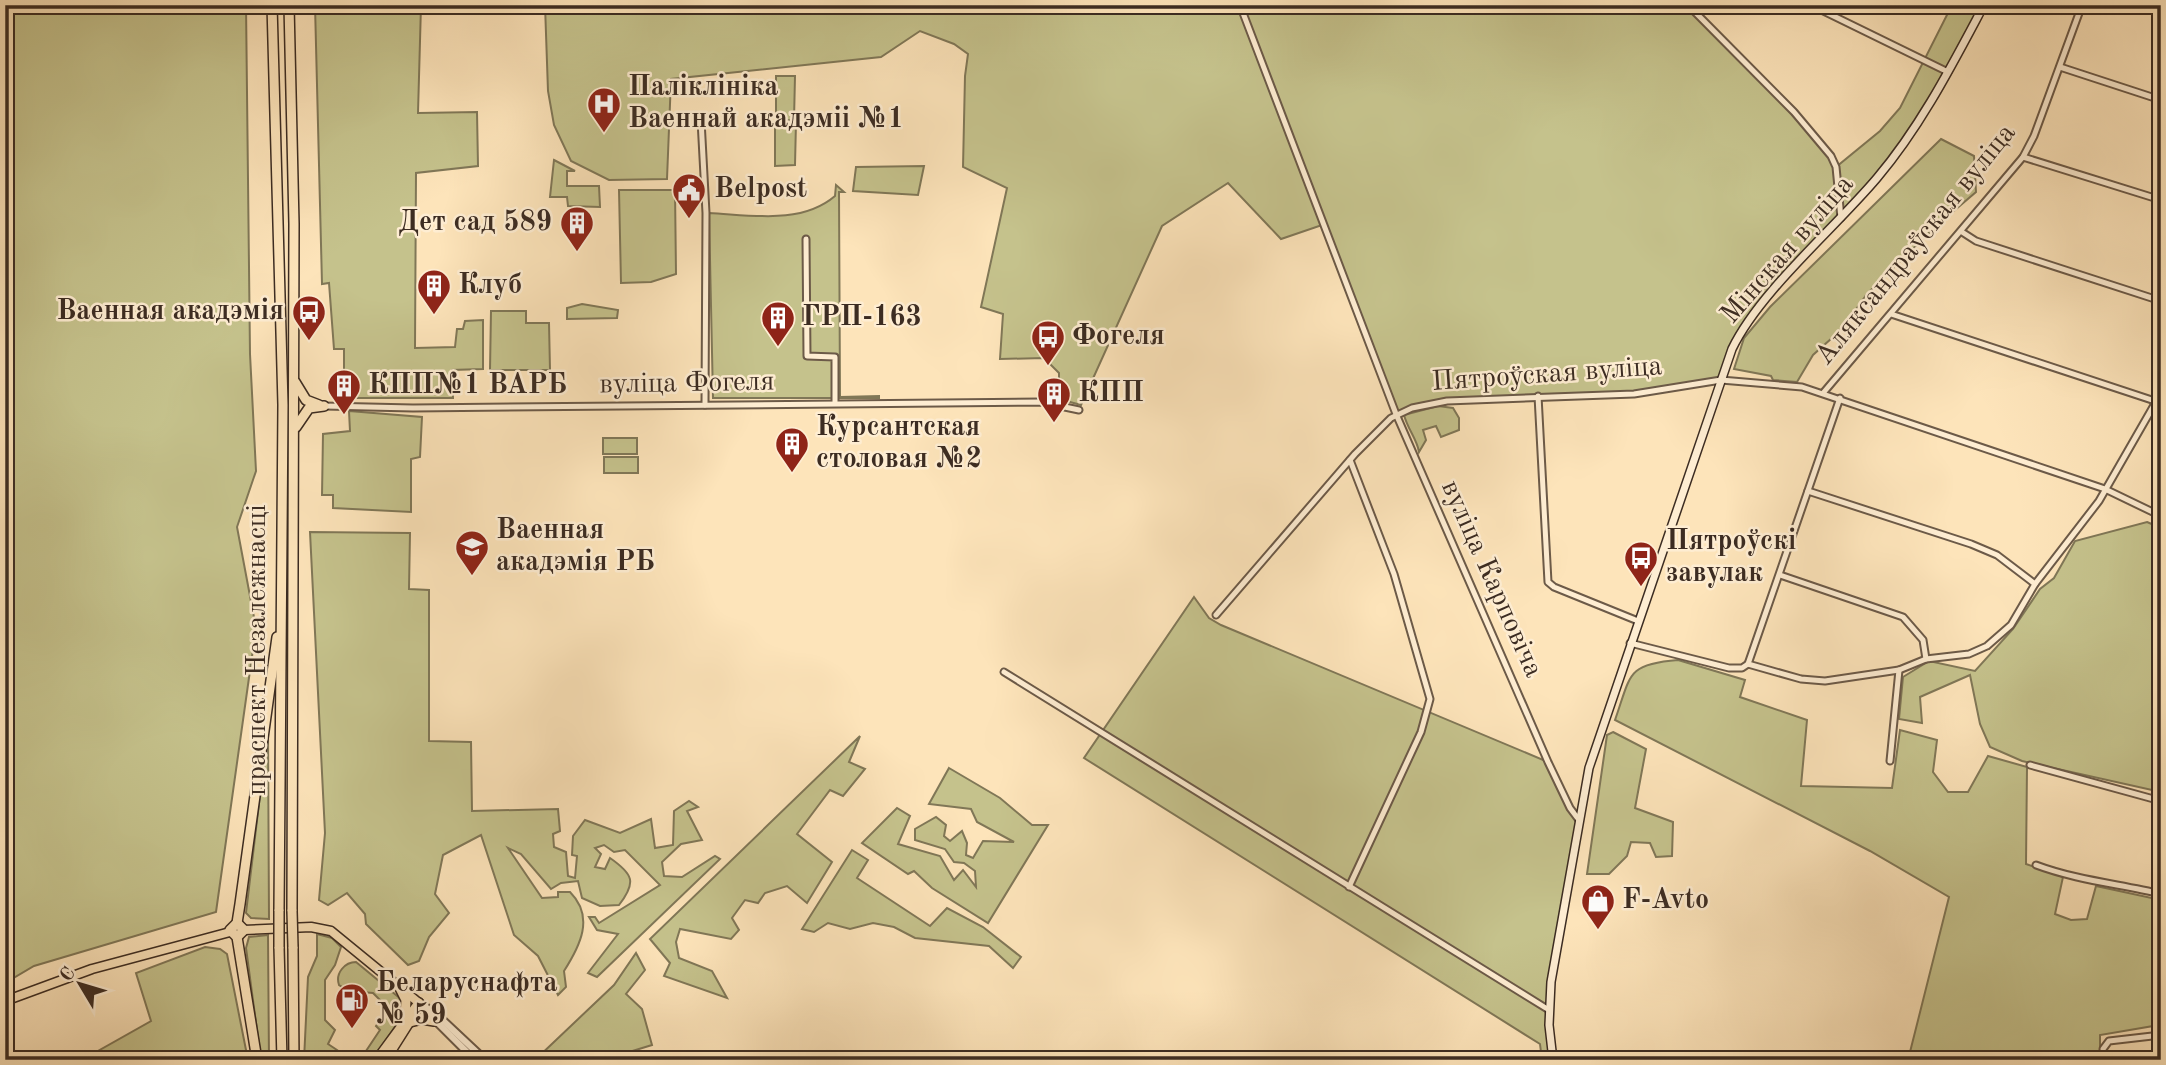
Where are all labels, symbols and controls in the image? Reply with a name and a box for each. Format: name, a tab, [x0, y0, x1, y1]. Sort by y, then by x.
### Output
place label: Паліклініка Ваеннай акадэміі №1	[628, 73, 904, 134]
hospital icon: Паліклініка Ваеннай акадэміі №1	[585, 85, 623, 134]
street label: Аляксандраўская вуліца	[1810, 119, 2022, 371]
street label: Мінская вуліца	[1716, 170, 1860, 330]
public building icon: Belpost	[670, 171, 708, 220]
place label: Belpost	[714, 176, 807, 204]
building icon: Дет сад 589	[558, 204, 596, 253]
place label: Дет сад 589	[398, 209, 552, 237]
building icon: Клуб	[415, 267, 453, 316]
place label: Клуб	[458, 271, 522, 300]
bus stop icon: Ваенная акадэмія	[290, 293, 328, 342]
place label: Ваенная акадэмія	[56, 297, 284, 326]
building icon: ГРП-163	[759, 299, 797, 348]
place label: ГРП-163	[802, 304, 922, 332]
bus stop icon: Фогеля	[1029, 318, 1067, 367]
place label: Фогеля	[1072, 323, 1165, 351]
street label: Пятроўская вуліца	[1431, 353, 1663, 397]
building icon: КПП№1 ВАРБ	[325, 367, 363, 416]
street label: вуліца Фогеля	[599, 368, 775, 400]
place label: КПП№1 ВАРБ	[368, 371, 567, 400]
building icon: КПП	[1035, 375, 1073, 424]
place label: КПП	[1078, 379, 1144, 408]
place label: Курсантская столовая №2	[816, 413, 982, 474]
building icon: Курсантская столовая №2	[773, 425, 811, 474]
street label: вуліца Карповіча	[1435, 476, 1547, 682]
street label: праспект Незалежнасці	[244, 504, 272, 796]
place label: Ваенная акадэмія РБ	[496, 517, 655, 577]
place label: Пятроўскі завулак	[1666, 527, 1796, 588]
school or university icon: Ваенная акадэмія РБ	[453, 528, 491, 577]
bus stop icon: Пятроўскі завулак	[1622, 539, 1660, 588]
shop icon: F-Avto	[1579, 882, 1617, 931]
place label: F-Avto	[1622, 887, 1709, 915]
north arrow	[46, 950, 116, 1020]
text: С	[57, 964, 80, 986]
place label: Беларуснафта № 59	[376, 970, 558, 1030]
fuel station icon: Беларуснафта № 59	[333, 981, 371, 1030]

